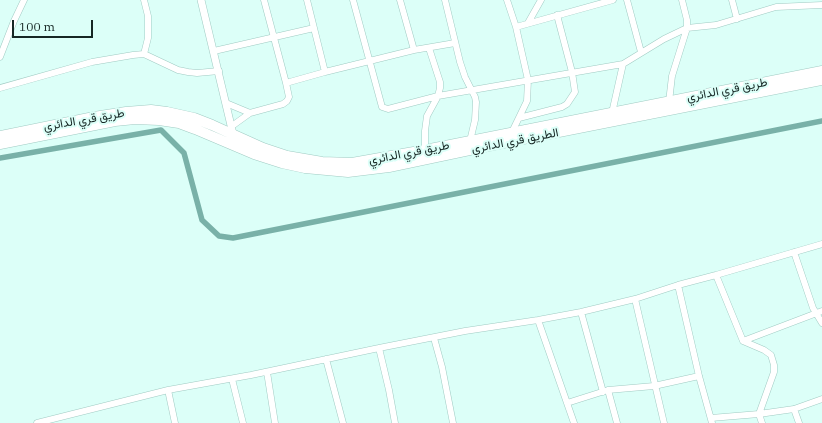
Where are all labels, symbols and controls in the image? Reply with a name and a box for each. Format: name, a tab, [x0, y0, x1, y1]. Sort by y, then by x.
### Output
scale bar	[14, 12, 95, 38]
text: 100 m	[19, 19, 55, 34]
street label: طريق قري الدائري	[685, 75, 769, 105]
street label: طريق قري الدائري	[42, 106, 126, 134]
street label: الطريق قري الدائري	[470, 126, 560, 156]
street label: طريق قري الدائري	[367, 138, 451, 168]

